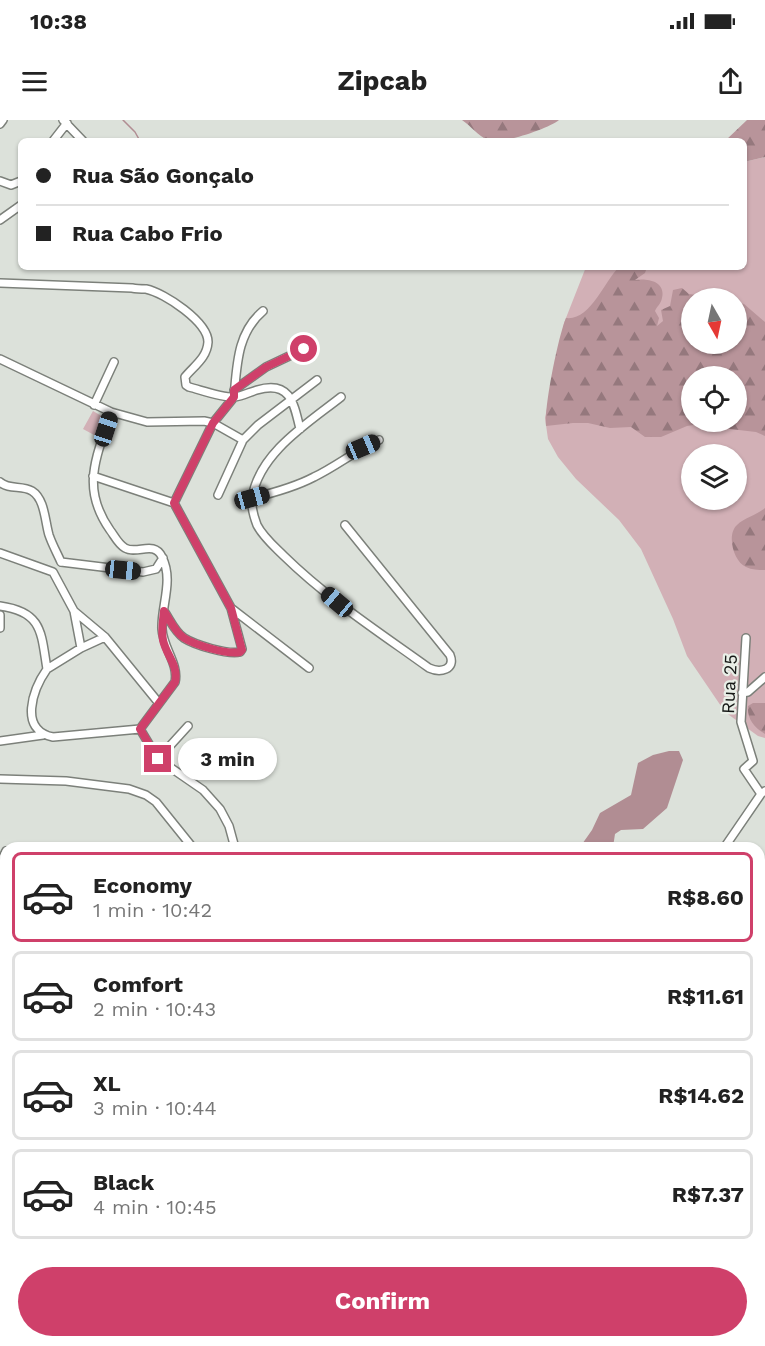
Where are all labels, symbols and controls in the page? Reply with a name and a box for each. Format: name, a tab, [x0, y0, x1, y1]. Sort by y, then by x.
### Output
text: 10:38	[30, 9, 87, 34]
icon: menu	[18, 65, 51, 98]
text: Zipcab	[338, 65, 427, 97]
icon: share	[714, 65, 747, 98]
text: Rua São Gonçalo	[72, 163, 254, 188]
text: Rua Cabo Frio	[72, 221, 223, 246]
north arrow	[681, 288, 747, 354]
map controls	[681, 288, 747, 510]
route start	[290, 335, 317, 362]
button: locate	[681, 366, 747, 432]
car	[92, 409, 120, 449]
car	[343, 432, 383, 462]
button: layers	[681, 444, 747, 510]
car	[232, 485, 272, 511]
car	[104, 559, 142, 581]
car	[317, 584, 357, 620]
street label: Rua 25	[717, 654, 741, 714]
callout: 3 min	[179, 738, 278, 780]
route end	[144, 745, 171, 772]
text: 3 min	[200, 747, 255, 771]
icon: car	[21, 870, 75, 924]
text: Economy	[93, 873, 192, 898]
text: R$8.60	[667, 885, 744, 910]
text: 1 min · 10:42	[93, 898, 212, 922]
icon: car	[21, 969, 75, 1023]
text: Comfort	[93, 972, 183, 997]
text: R$11.61	[667, 984, 744, 1009]
text: 2 min · 10:43	[93, 997, 216, 1021]
icon: car	[21, 1068, 75, 1122]
text: XL	[93, 1071, 121, 1096]
text: R$14.62	[658, 1083, 744, 1108]
text: 3 min · 10:44	[93, 1096, 217, 1120]
icon: car	[21, 1167, 75, 1221]
text: Black	[93, 1170, 154, 1195]
text: R$7.37	[672, 1182, 744, 1207]
text: 4 min · 10:45	[93, 1195, 217, 1219]
button: Confirm	[18, 1267, 747, 1336]

